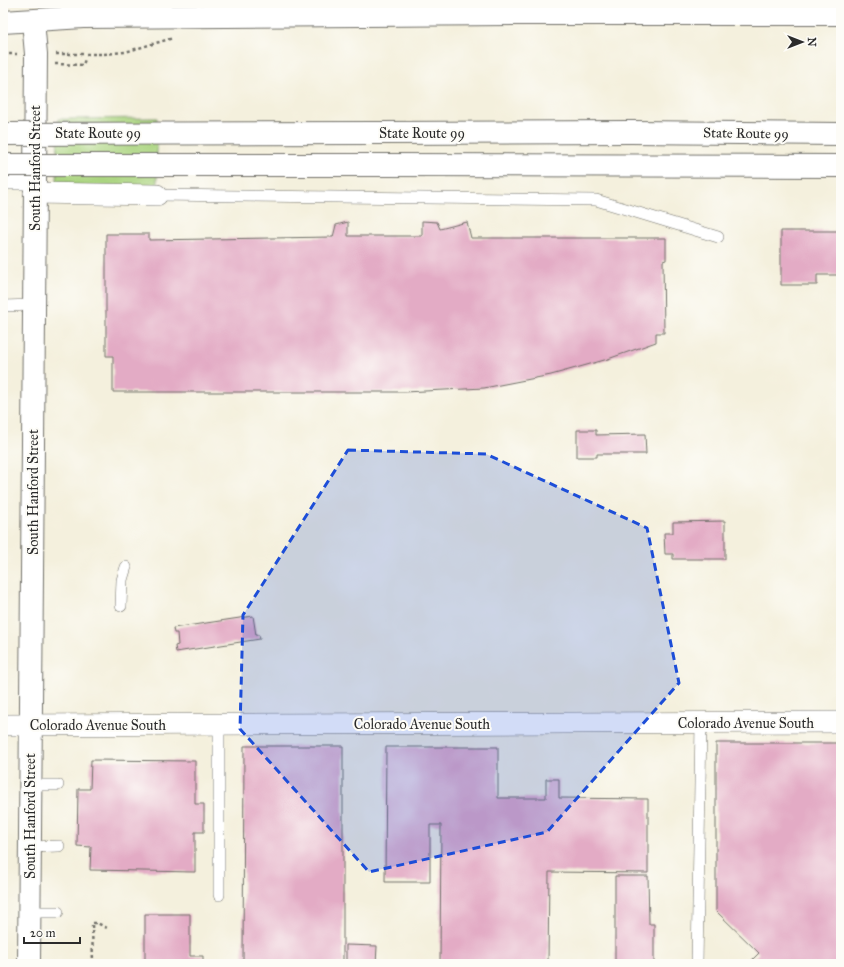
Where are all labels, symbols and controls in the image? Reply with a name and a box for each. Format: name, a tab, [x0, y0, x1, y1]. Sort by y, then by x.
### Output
north arrow	[782, 22, 822, 62]
text: N	[805, 37, 818, 47]
street label: South Hanford Street	[27, 105, 44, 231]
street label: State Route 99	[703, 124, 789, 143]
street label: State Route 99	[55, 125, 141, 142]
street label: State Route 99	[379, 125, 465, 142]
street label: South Hanford Street	[25, 429, 42, 555]
street label: Colorado Avenue South	[678, 715, 814, 732]
street label: Colorado Avenue South	[354, 716, 490, 733]
street label: Colorado Avenue South	[30, 717, 166, 734]
street label: South Hanford Street	[22, 753, 39, 879]
scale bar	[24, 919, 80, 945]
text: 20 m	[30, 926, 56, 940]

